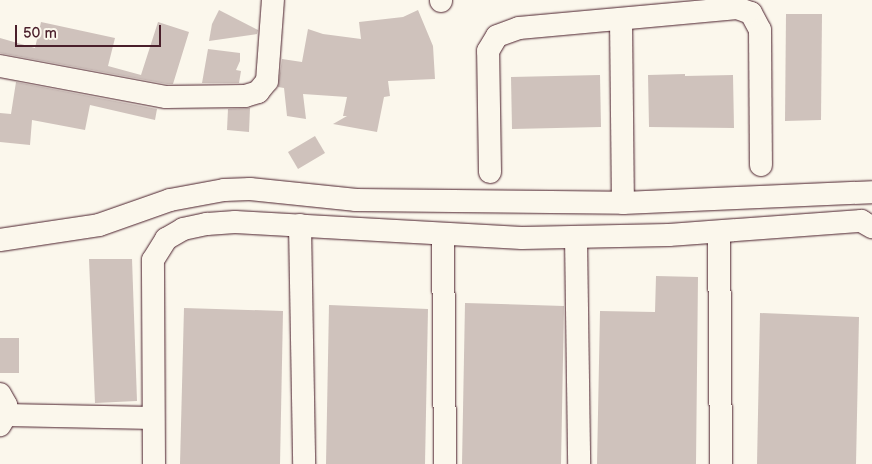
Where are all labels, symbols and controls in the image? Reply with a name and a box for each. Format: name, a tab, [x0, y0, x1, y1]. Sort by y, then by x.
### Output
scale bar	[18, 15, 164, 47]
text: 50 m	[23, 24, 57, 43]

